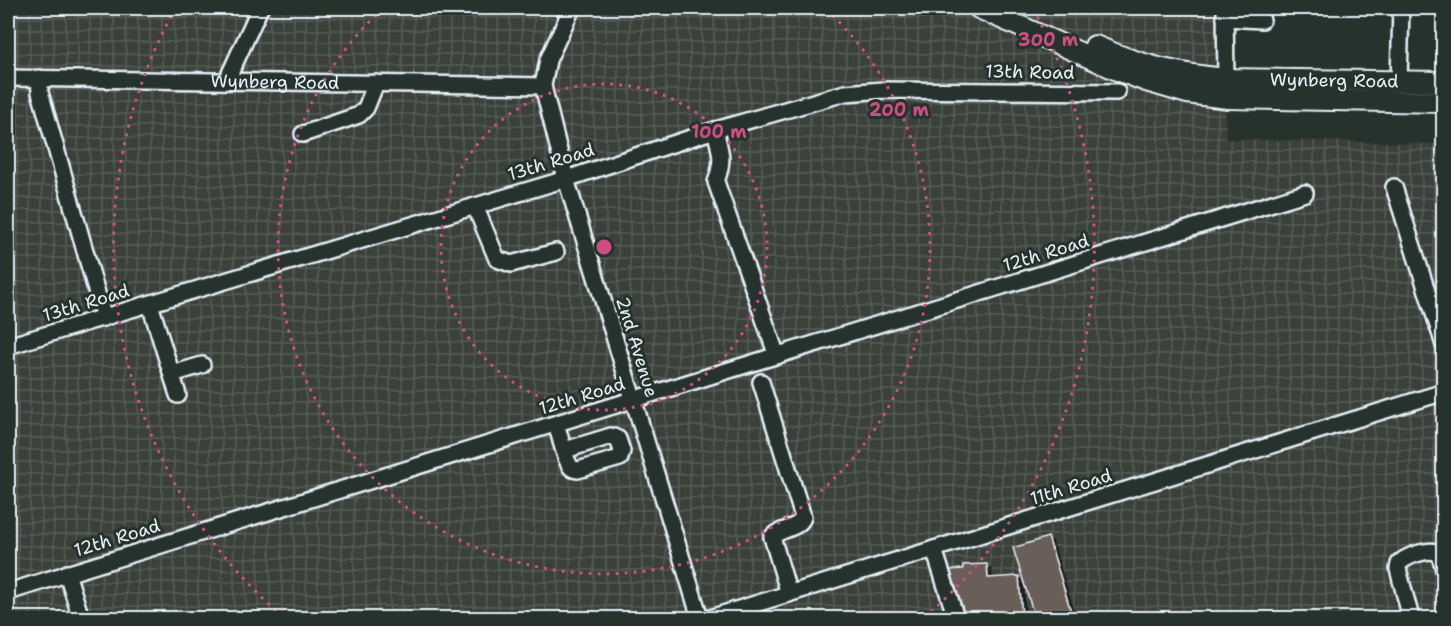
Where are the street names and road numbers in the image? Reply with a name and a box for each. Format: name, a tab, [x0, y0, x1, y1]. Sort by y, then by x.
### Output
street label: 13th Road	[985, 59, 1075, 85]
street label: Wynberg Road	[1270, 68, 1399, 93]
street label: Wynberg Road	[210, 69, 339, 95]
street label: 13th Road	[505, 137, 597, 187]
street label: 12th Road	[1000, 229, 1092, 277]
street label: 13th Road	[40, 278, 132, 328]
street label: 2nd Avenue	[610, 294, 664, 400]
street label: 12th Road	[536, 372, 628, 420]
street label: 11th Road	[1027, 463, 1115, 511]
street label: 12th Road	[71, 514, 163, 562]

